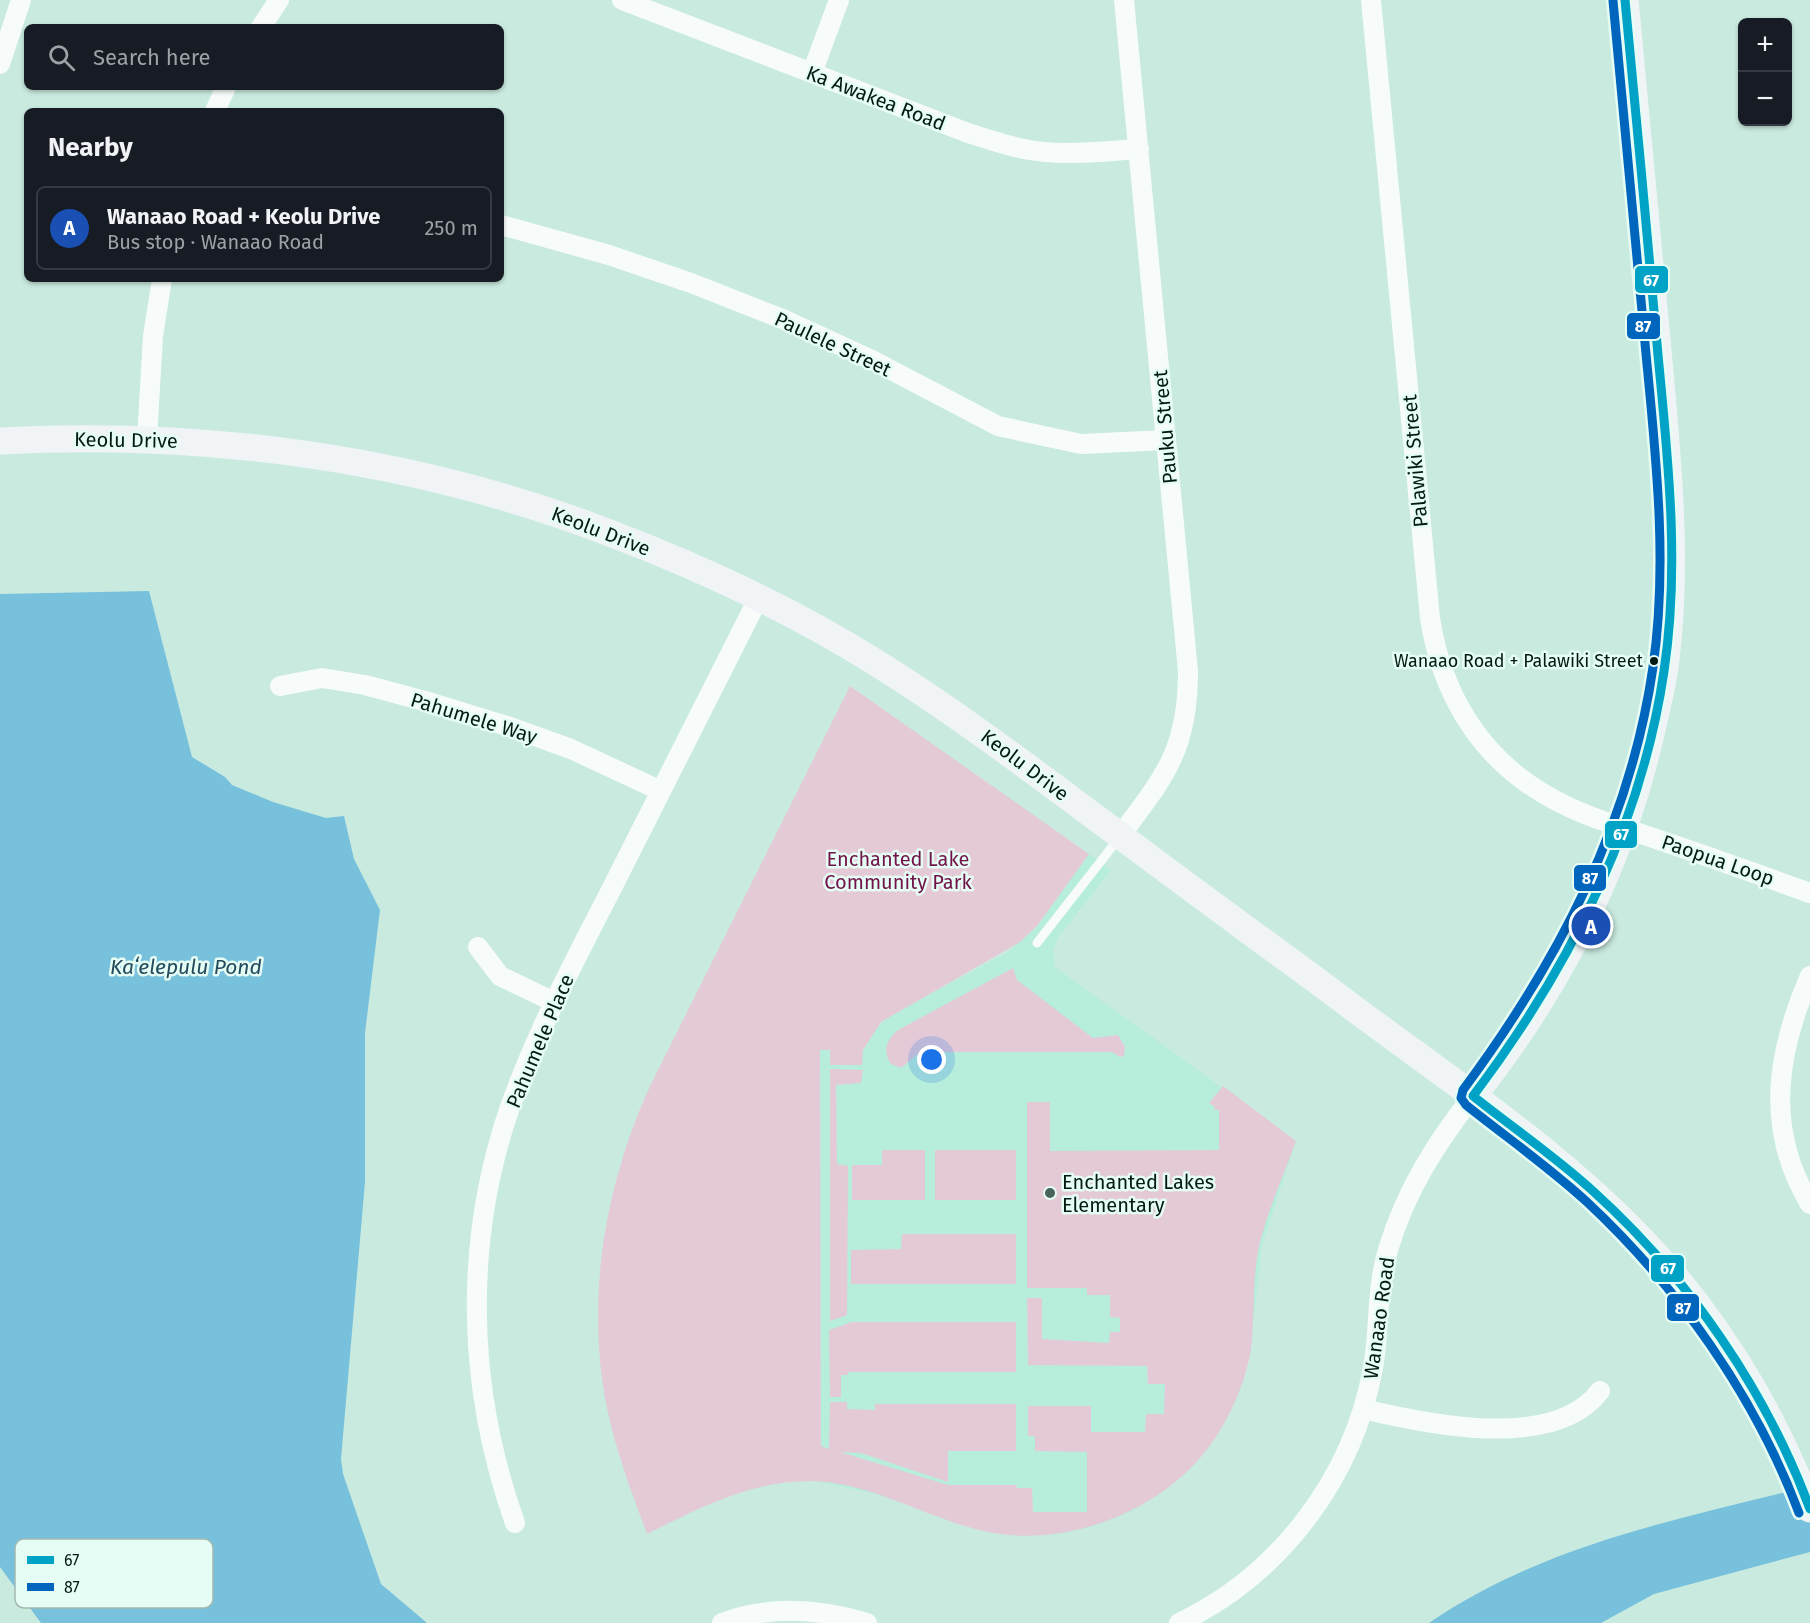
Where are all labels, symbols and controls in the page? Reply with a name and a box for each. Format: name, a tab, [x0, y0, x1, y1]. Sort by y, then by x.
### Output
map controls	[1738, 18, 1792, 126]
button: +	[1738, 18, 1792, 72]
search box	[24, 24, 504, 90]
icon: search	[45, 41, 78, 74]
text: Search here	[93, 44, 211, 71]
street label: Ka Awakea Road	[803, 60, 949, 136]
button: −	[1738, 72, 1792, 126]
text: Nearby	[48, 132, 133, 163]
text: Wanaao Road + Keolu Drive	[107, 203, 380, 230]
text: A	[64, 216, 75, 240]
text: 250 m	[424, 216, 478, 240]
text: Bus stop · Wanaao Road	[107, 230, 324, 254]
line badge: 67	[1634, 265, 1669, 294]
text: 67	[1643, 271, 1660, 290]
street label: Paulele Street	[771, 307, 896, 382]
line badge: 87	[1626, 312, 1661, 340]
text: 87	[1635, 317, 1652, 336]
street label: Pauku Street	[1148, 368, 1182, 485]
street label: Palawiki Street	[1397, 393, 1433, 528]
street label: Keolu Drive	[74, 427, 178, 453]
street label: Keolu Drive	[548, 501, 654, 561]
place label: Wanaao Road + Palawiki Street	[1394, 650, 1643, 672]
marker: Wanaao Road + Palawiki Street	[1648, 655, 1660, 667]
street label: Pahumele Way	[408, 687, 540, 749]
street label: Keolu Drive	[976, 724, 1074, 806]
line badge: 67	[1604, 820, 1638, 849]
text: 67	[1613, 825, 1630, 844]
street label: Paopua Loop	[1659, 830, 1777, 890]
park label: Enchanted Lake Community Park	[824, 847, 972, 894]
line badge: 87	[1573, 864, 1607, 892]
text: 87	[1582, 869, 1599, 888]
pin: A	[1572, 904, 1610, 948]
water label: Kaʻelepulu Pond	[110, 954, 262, 980]
street label: Pahumele Place	[501, 971, 579, 1111]
your location	[917, 1045, 946, 1074]
place label: Enchanted Lakes Elementary	[1062, 1170, 1214, 1217]
marker: Enchanted Lakes Elementary	[1043, 1186, 1057, 1200]
line badge: 67	[1650, 1254, 1685, 1283]
street label: Wanaao Road	[1359, 1255, 1399, 1381]
text: 67	[1660, 1259, 1677, 1278]
line badge: 87	[1666, 1293, 1700, 1322]
text: 87	[1675, 1299, 1692, 1318]
legend	[15, 1539, 213, 1608]
text: 67	[64, 1551, 79, 1570]
text: 87	[64, 1578, 80, 1597]

